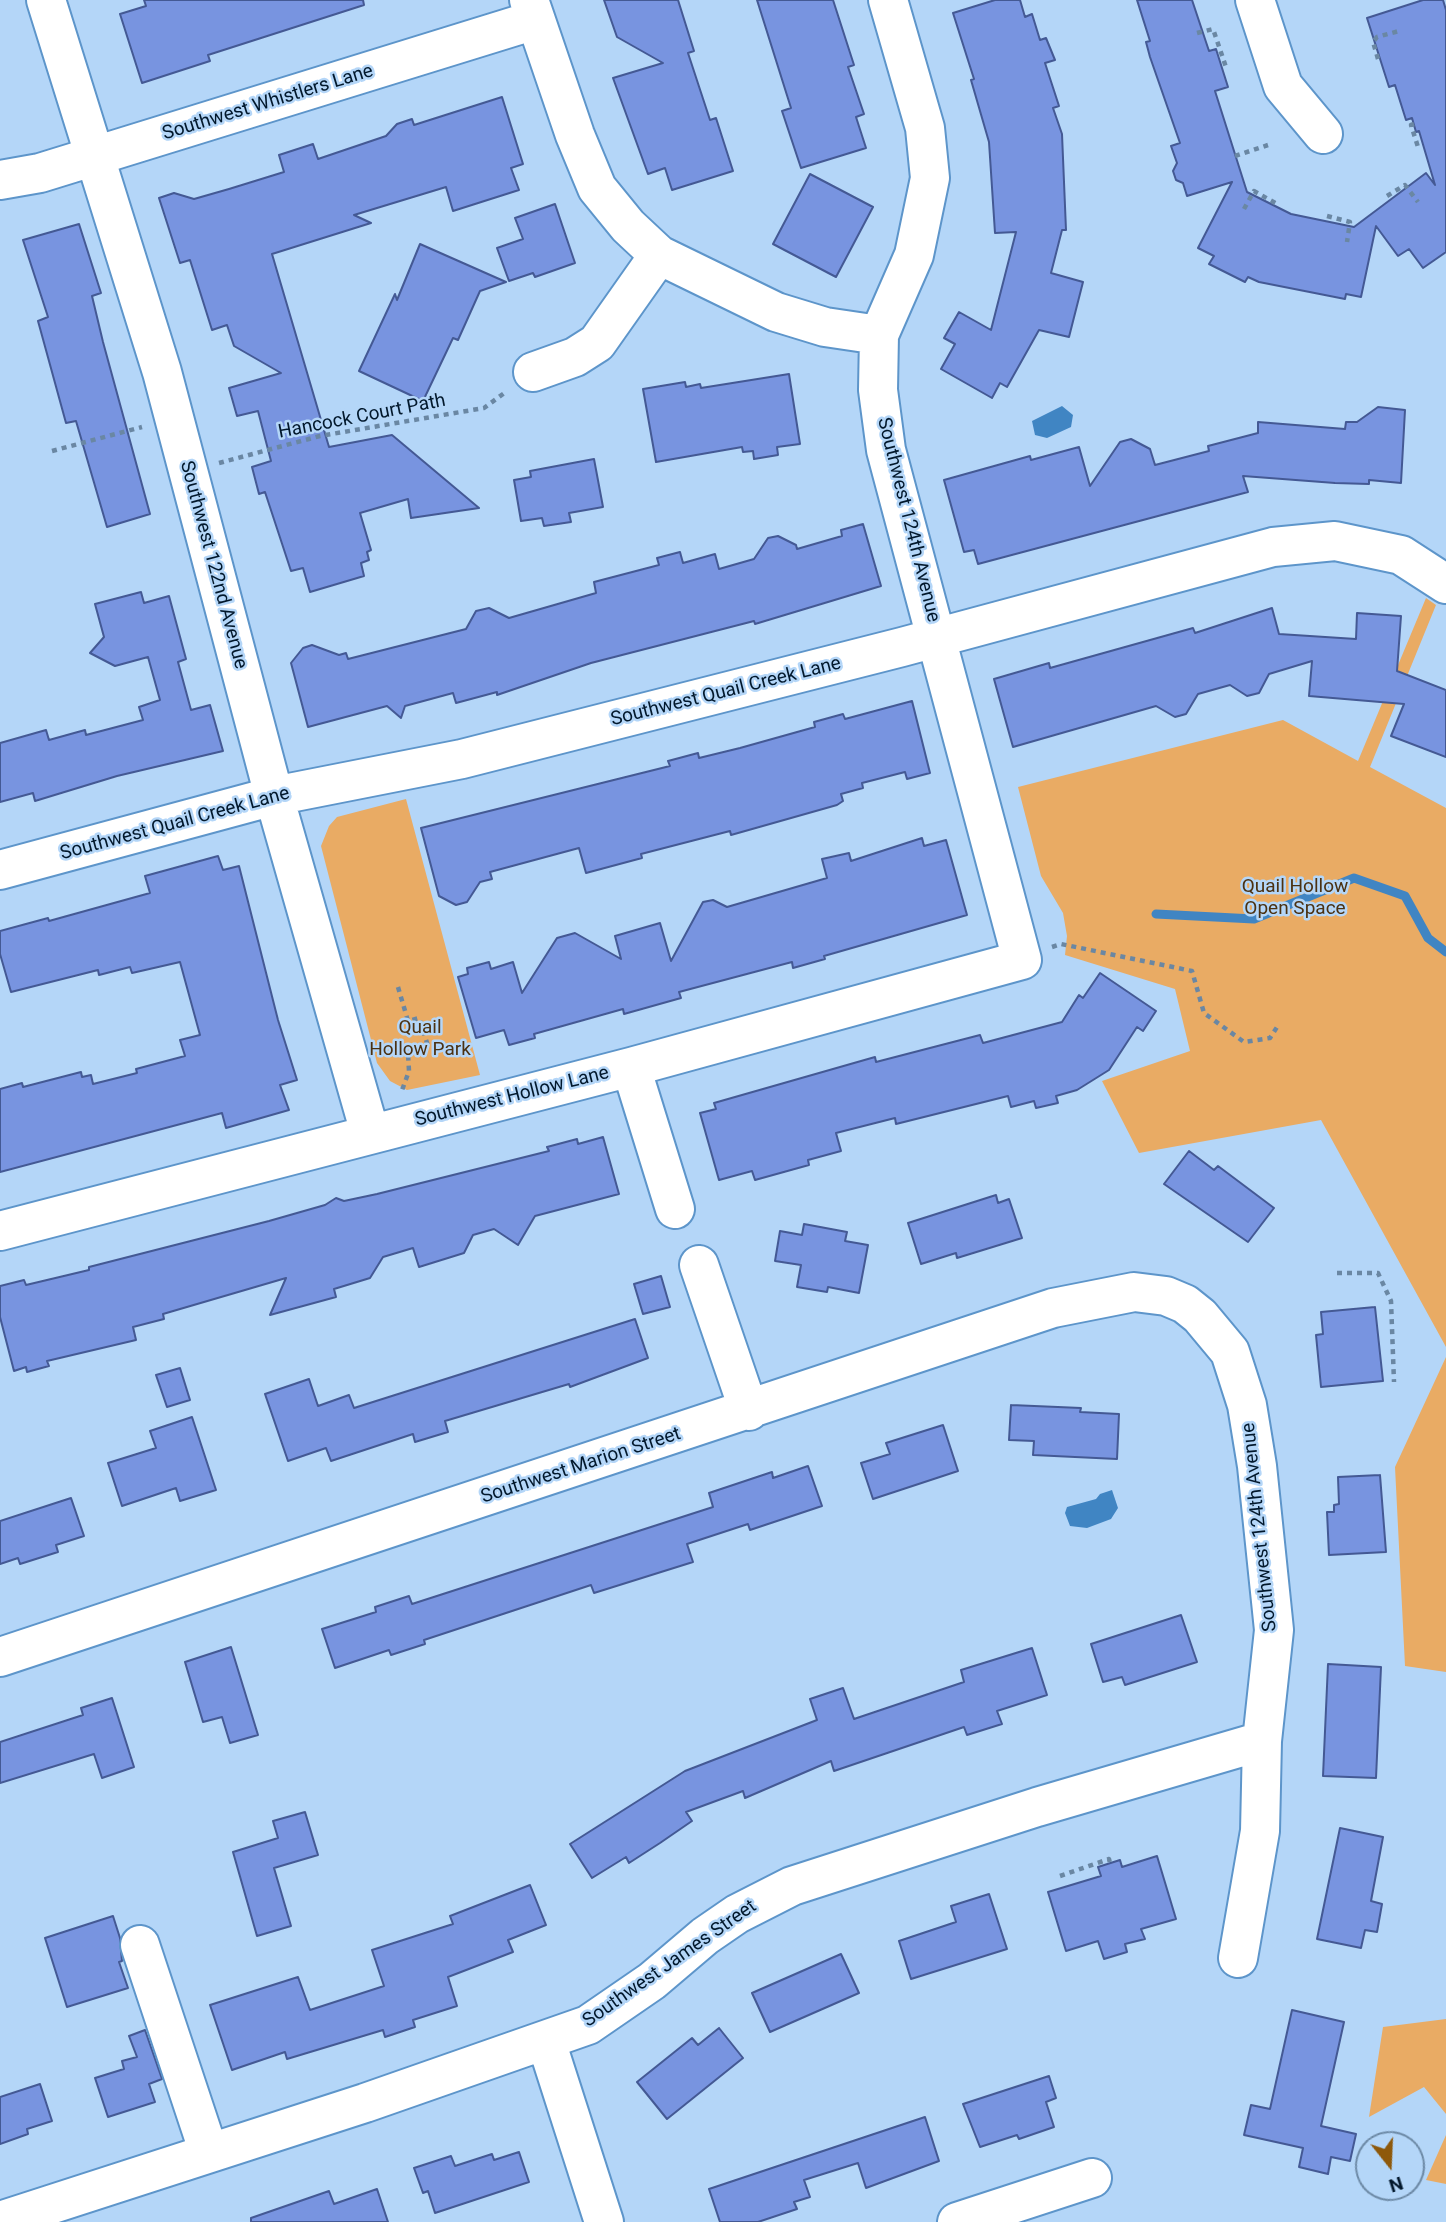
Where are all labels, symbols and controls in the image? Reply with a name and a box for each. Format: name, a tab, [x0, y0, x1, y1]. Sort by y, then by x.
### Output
street label: Southwest Whistlers Lane	[160, 60, 376, 146]
street label: Hancock Court Path	[276, 390, 448, 444]
street label: Southwest 124th Avenue	[872, 415, 944, 625]
street label: Southwest 122nd Avenue	[174, 458, 252, 672]
street label: Southwest Quail Creek Lane	[609, 652, 843, 732]
street label: Southwest Quail Creek Lane	[58, 782, 292, 866]
park label: Quail Hollow Open Space	[1242, 876, 1348, 920]
park label: Quail Hollow Park	[369, 1017, 471, 1061]
street label: Southwest Hollow Lane	[413, 1062, 611, 1132]
street label: Southwest 124th Avenue	[1238, 1421, 1282, 1633]
street label: Southwest Marion Street	[478, 1423, 684, 1509]
street label: Southwest James Street	[579, 1895, 761, 2033]
north arrow	[1355, 2131, 1425, 2201]
text: N	[1386, 2172, 1406, 2198]

